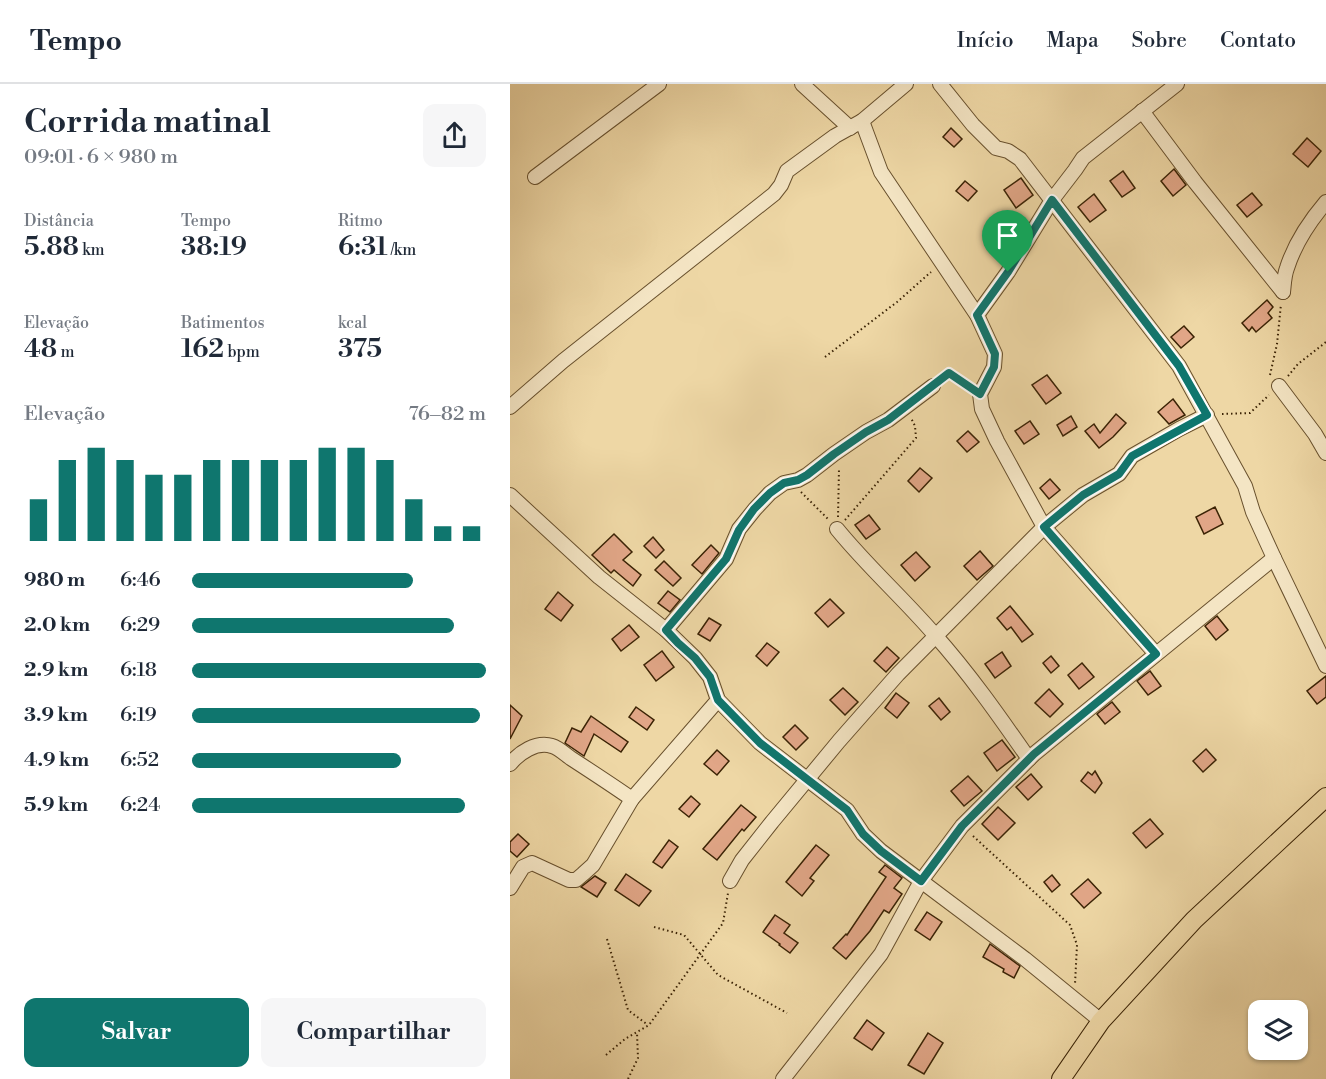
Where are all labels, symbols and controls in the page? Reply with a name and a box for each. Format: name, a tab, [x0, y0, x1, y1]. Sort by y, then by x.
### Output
text: Tempo	[30, 24, 122, 59]
text: Início	[957, 28, 1014, 54]
text: Mapa	[1047, 28, 1099, 54]
text: Sobre	[1132, 28, 1187, 54]
text: Contato	[1220, 28, 1296, 54]
text: Corrida matinal	[24, 102, 271, 143]
button: share	[423, 104, 486, 167]
text: 09:01 · 6 × 980 m	[24, 145, 178, 170]
pin	[982, 210, 1033, 272]
text: Distância	[24, 211, 94, 231]
text: Tempo	[181, 211, 231, 231]
text: Ritmo	[338, 211, 383, 231]
icon: arrive	[991, 219, 1024, 252]
text: 5.88	[24, 231, 79, 263]
text: 38:19	[181, 231, 247, 263]
text: 6:31	[338, 231, 388, 263]
text: km	[79, 240, 105, 260]
text: /km	[388, 240, 416, 260]
text: Elevação	[24, 313, 89, 333]
text: Batimentos	[181, 313, 264, 333]
text: kcal	[338, 313, 367, 333]
text: 48	[24, 333, 57, 365]
text: 162	[181, 333, 224, 365]
text: 375	[338, 333, 382, 365]
text: m	[57, 342, 74, 362]
text: bpm	[224, 342, 260, 362]
text: Elevação	[24, 402, 105, 427]
text: 76–82 m	[408, 402, 486, 427]
text: 980 m	[24, 568, 85, 593]
text: 6:46	[120, 568, 161, 593]
text: 2.0 km	[24, 613, 90, 638]
text: 6:29	[120, 613, 160, 638]
text: 2.9 km	[24, 658, 88, 683]
text: 6:18	[120, 658, 157, 683]
text: 3.9 km	[24, 703, 88, 728]
text: 6:19	[120, 703, 157, 728]
text: 4.9 km	[24, 748, 89, 773]
text: 6:52	[120, 748, 159, 773]
text: 5.9 km	[24, 793, 88, 818]
text: 6:24	[120, 793, 160, 818]
button: Salvar	[24, 998, 249, 1067]
button: Compartilhar	[261, 998, 486, 1067]
map controls	[1248, 1000, 1308, 1060]
button: layers	[1248, 1000, 1308, 1060]

